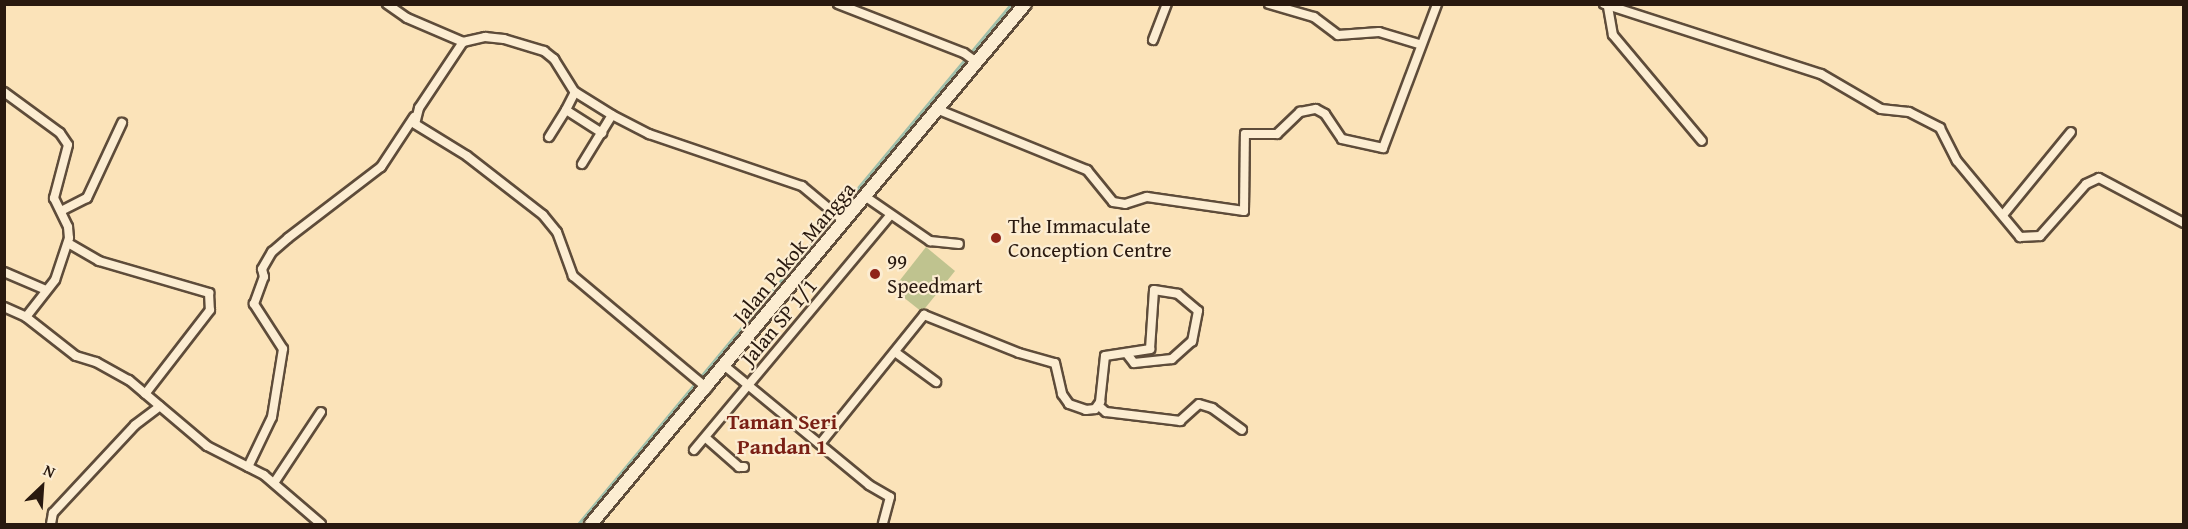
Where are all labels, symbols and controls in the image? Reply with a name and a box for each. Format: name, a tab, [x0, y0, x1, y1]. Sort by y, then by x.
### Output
street label: Jalan Pokok Mangga	[728, 177, 860, 329]
place label: The Immaculate Conception Centre	[1008, 213, 1172, 263]
marker: The Immaculate Conception Centre	[989, 231, 1003, 245]
place label: 99 Speedmart	[887, 249, 983, 299]
marker: 99 Speedmart	[868, 267, 882, 281]
street label: Jalan SP 1/1	[736, 274, 822, 370]
district label: Taman Seri Pandan 1	[727, 408, 837, 460]
north arrow	[12, 457, 72, 517]
text: N	[40, 458, 60, 484]

